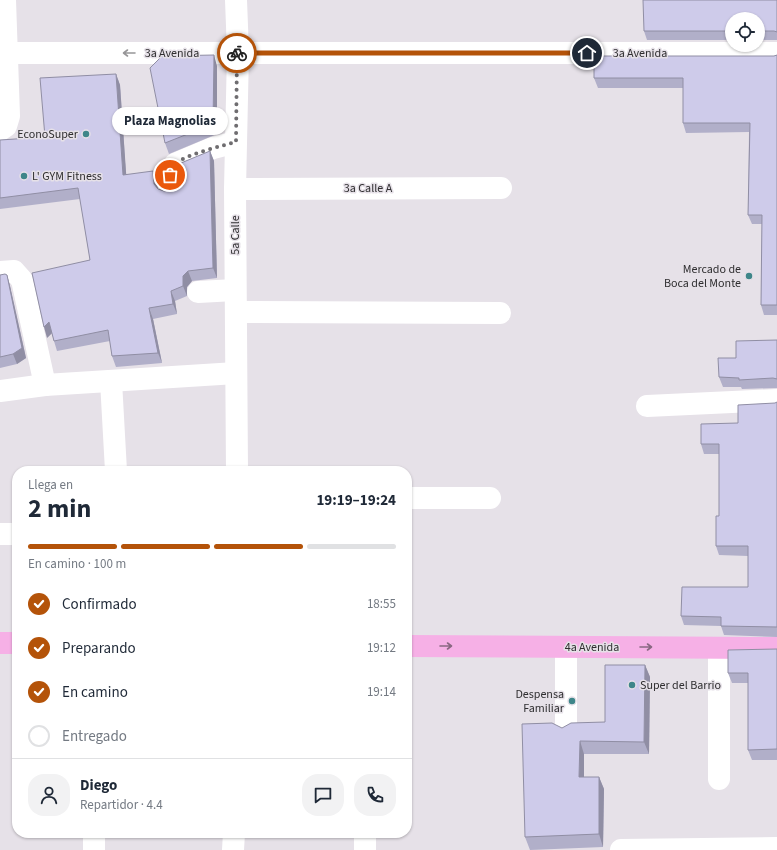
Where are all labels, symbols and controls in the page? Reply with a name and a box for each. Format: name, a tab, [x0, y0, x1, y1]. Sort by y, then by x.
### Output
map controls	[725, 12, 765, 52]
button: locate	[725, 12, 765, 52]
courier	[217, 33, 257, 73]
pin	[570, 36, 604, 70]
icon: bike	[226, 42, 248, 64]
icon: home	[576, 42, 598, 64]
street label: 3a Avenida	[145, 45, 199, 62]
street label: 3a Avenida	[613, 45, 667, 62]
one-way arrow	[123, 49, 136, 57]
callout: Plaza Magnolias	[112, 107, 228, 135]
text: Plaza Magnolias	[124, 112, 216, 130]
place label: EconoSuper	[17, 126, 79, 143]
marker: EconoSuper	[81, 129, 91, 139]
pin	[153, 158, 187, 192]
icon: bag	[159, 164, 181, 186]
place label: L' GYM Fitness	[32, 168, 102, 185]
marker: L' GYM Fitness	[19, 171, 29, 181]
street label: 3a Calle A	[344, 180, 393, 197]
street label: 5a Calle	[227, 215, 244, 255]
place label: Mercado de Boca del Monte	[664, 261, 741, 292]
marker: Mercado de Boca del Monte	[744, 271, 754, 281]
text: Llega en	[28, 476, 73, 494]
text: 2 min	[28, 490, 91, 527]
text: 19:19–19:24	[316, 490, 396, 511]
text: En camino · 100 m	[28, 555, 126, 573]
icon: check	[28, 593, 50, 615]
text: Confirmado	[62, 594, 137, 615]
text: 18:55	[367, 595, 396, 613]
icon: check	[28, 637, 50, 659]
text: Preparando	[62, 638, 136, 659]
text: 19:12	[367, 639, 396, 657]
street label: 4a Avenida	[565, 639, 619, 656]
one-way arrow	[439, 642, 452, 650]
one-way arrow	[639, 644, 652, 651]
place label: Super del Barrio	[640, 677, 721, 694]
marker: Super del Barrio	[627, 680, 637, 690]
icon: check	[28, 681, 50, 703]
text: En camino	[62, 682, 128, 703]
text: 19:14	[367, 683, 396, 701]
place label: Despensa Familiar	[515, 686, 565, 717]
marker: Despensa Familiar	[567, 696, 577, 706]
text: Entregado	[62, 726, 127, 747]
button: person	[28, 774, 70, 816]
button: chat	[302, 774, 344, 816]
button: phone	[354, 774, 396, 816]
text: Diego	[80, 775, 117, 796]
text: Repartidor · 4.4	[80, 796, 163, 814]

